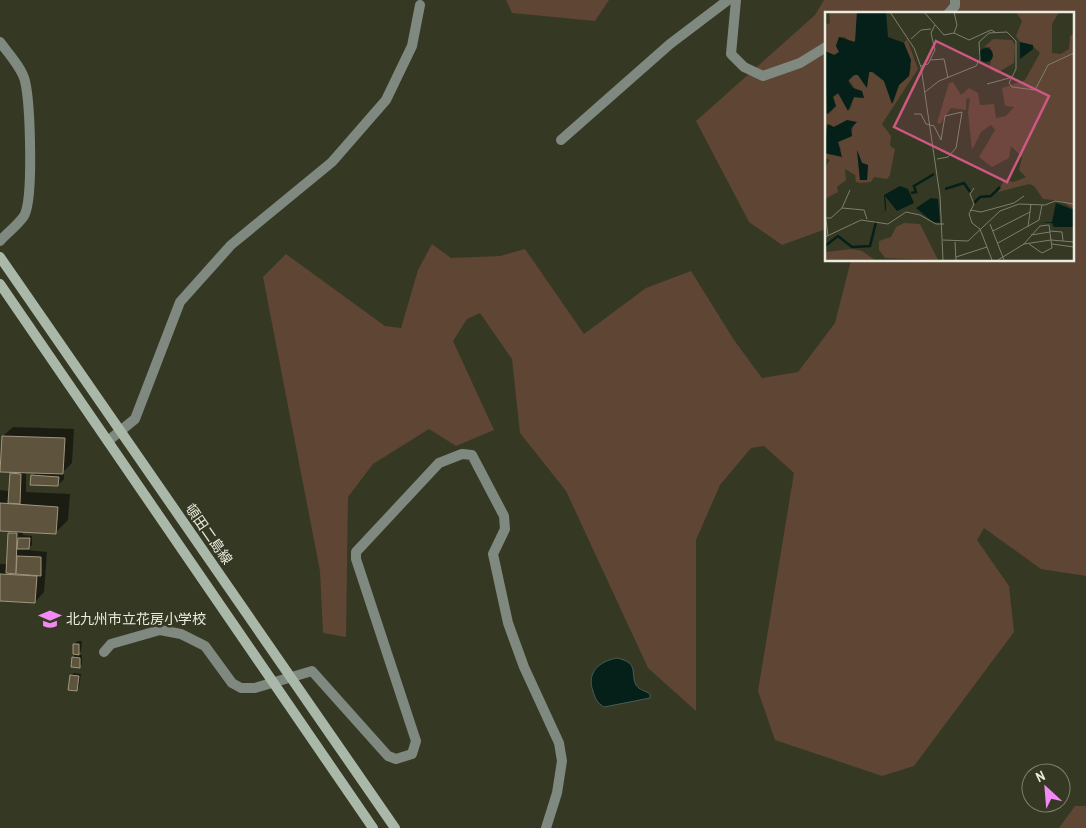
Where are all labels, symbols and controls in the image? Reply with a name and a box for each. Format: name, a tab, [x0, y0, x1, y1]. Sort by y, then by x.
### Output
inset map	[825, 12, 1074, 261]
street label: 頓田二島線	[182, 500, 236, 568]
school or university icon: 北九州市立花房小学校	[37, 606, 63, 632]
place label: 北九州市立花房小学校	[66, 610, 206, 628]
north arrow	[1021, 763, 1071, 813]
text: N	[1033, 766, 1048, 786]

